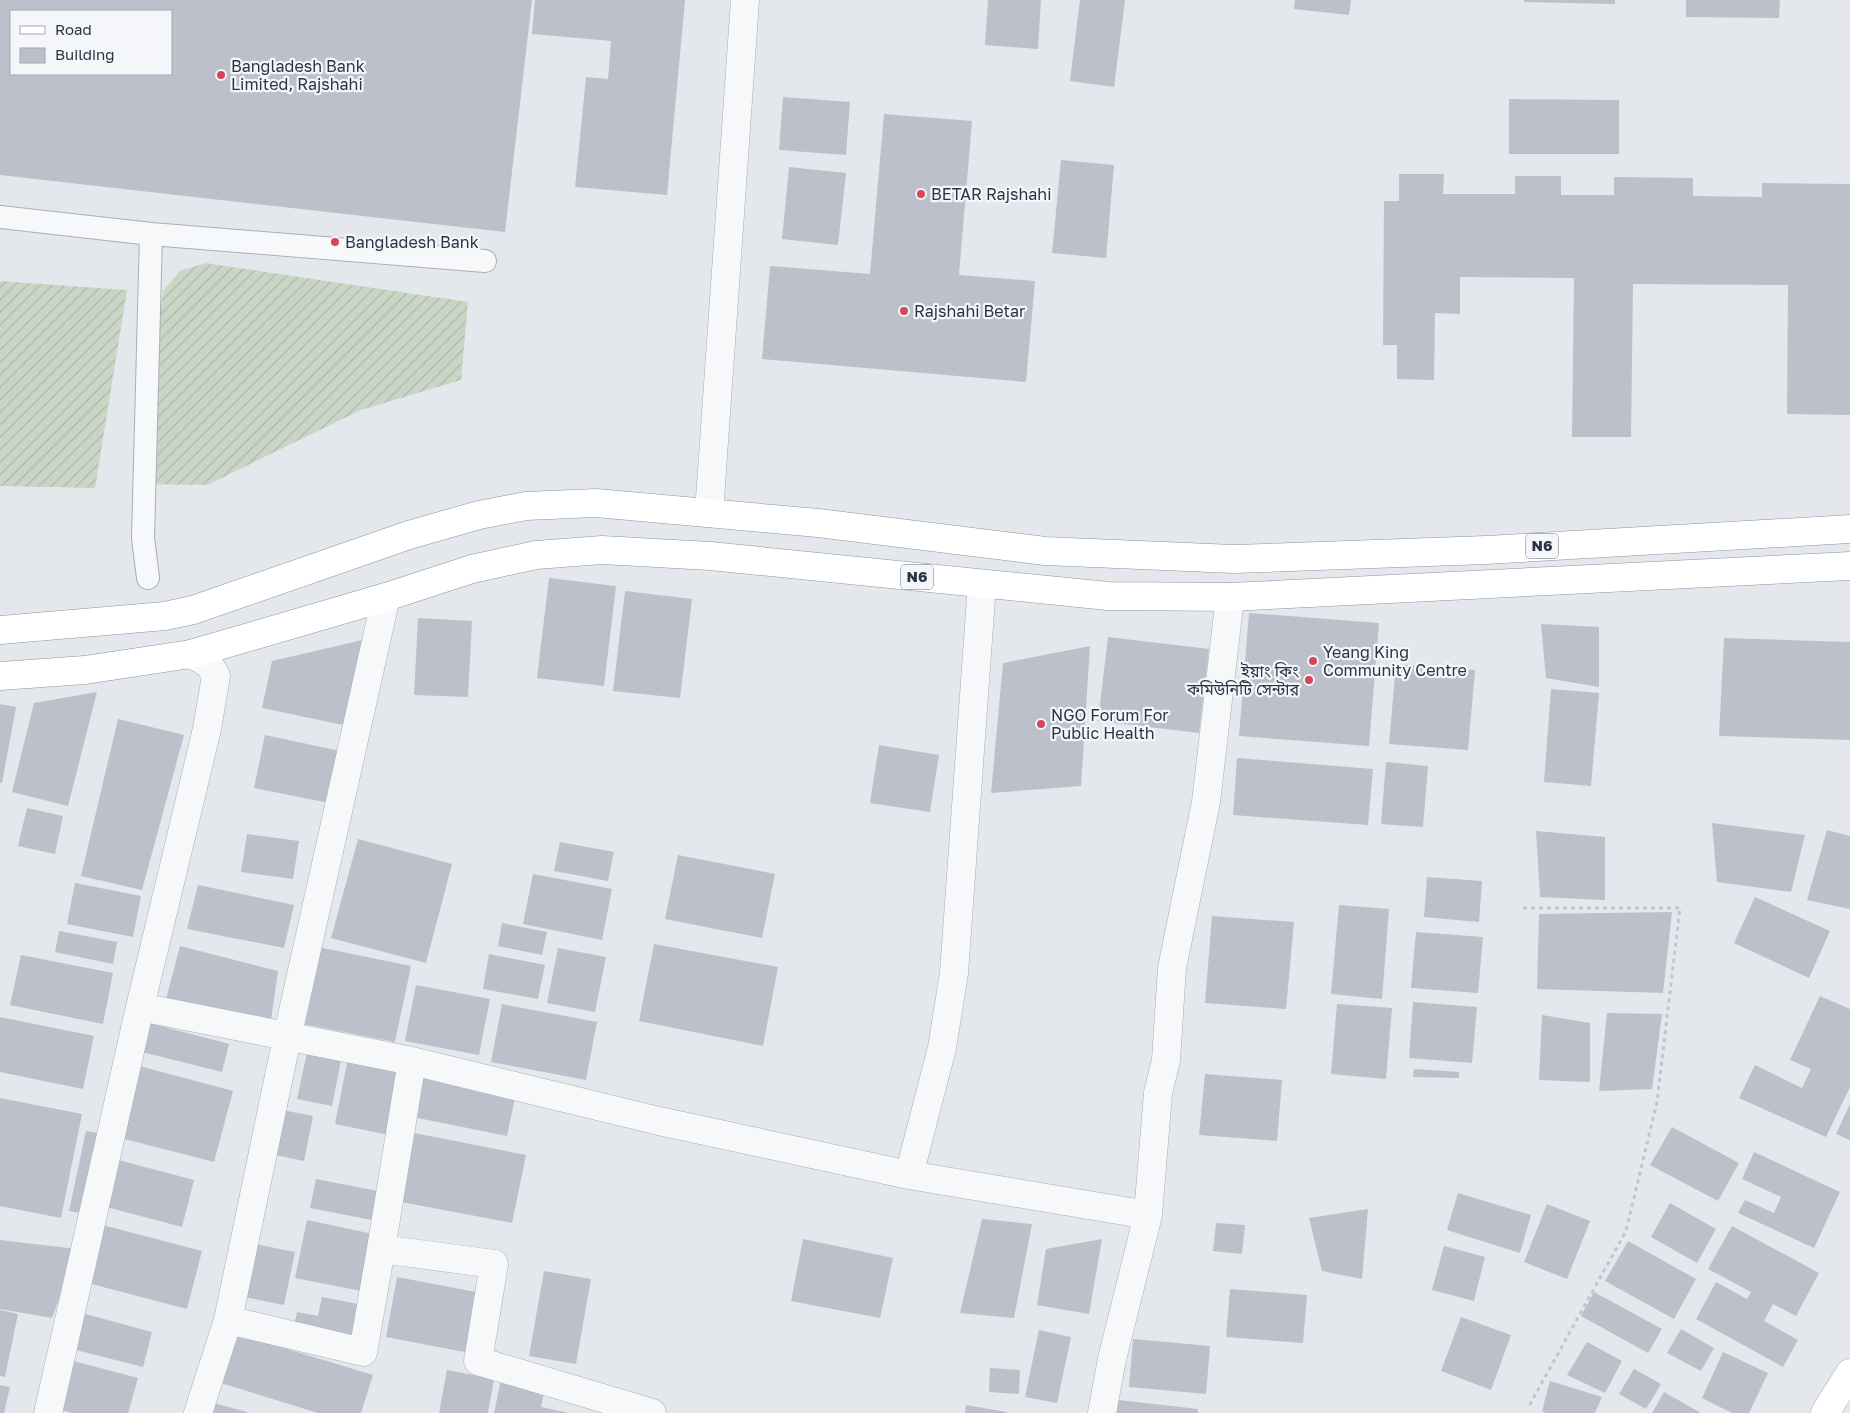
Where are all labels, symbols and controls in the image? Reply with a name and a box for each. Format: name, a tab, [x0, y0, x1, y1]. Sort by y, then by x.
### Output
legend	[10, 10, 172, 75]
text: Road	[55, 20, 92, 38]
text: Building	[55, 45, 115, 63]
place label: Bangladesh Bank Limited, Rajshahi	[231, 56, 365, 94]
marker: Bangladesh Bank Limited, Rajshahi	[215, 69, 227, 81]
place label: BETAR Rajshahi	[931, 184, 1051, 204]
marker: BETAR Rajshahi	[915, 188, 927, 200]
place label: Bangladesh Bank	[345, 232, 479, 252]
marker: Bangladesh Bank	[329, 236, 341, 248]
place label: Rajshahi Betar	[914, 301, 1025, 321]
marker: Rajshahi Betar	[898, 305, 910, 317]
road number: N6	[1526, 534, 1558, 558]
road number: N6	[901, 564, 933, 590]
place label: Yeang King Community Centre	[1323, 642, 1467, 680]
marker: Yeang King Community Centre	[1307, 655, 1319, 667]
place label: ইয়াং কিং কমিউনিটি সেন্টার	[1186, 661, 1299, 699]
marker: ইয়াং কিং কমিউনিটি সেন্টার	[1303, 674, 1315, 686]
place label: NGO Forum For Public Health	[1051, 705, 1169, 743]
marker: NGO Forum For Public Health	[1035, 718, 1047, 730]

